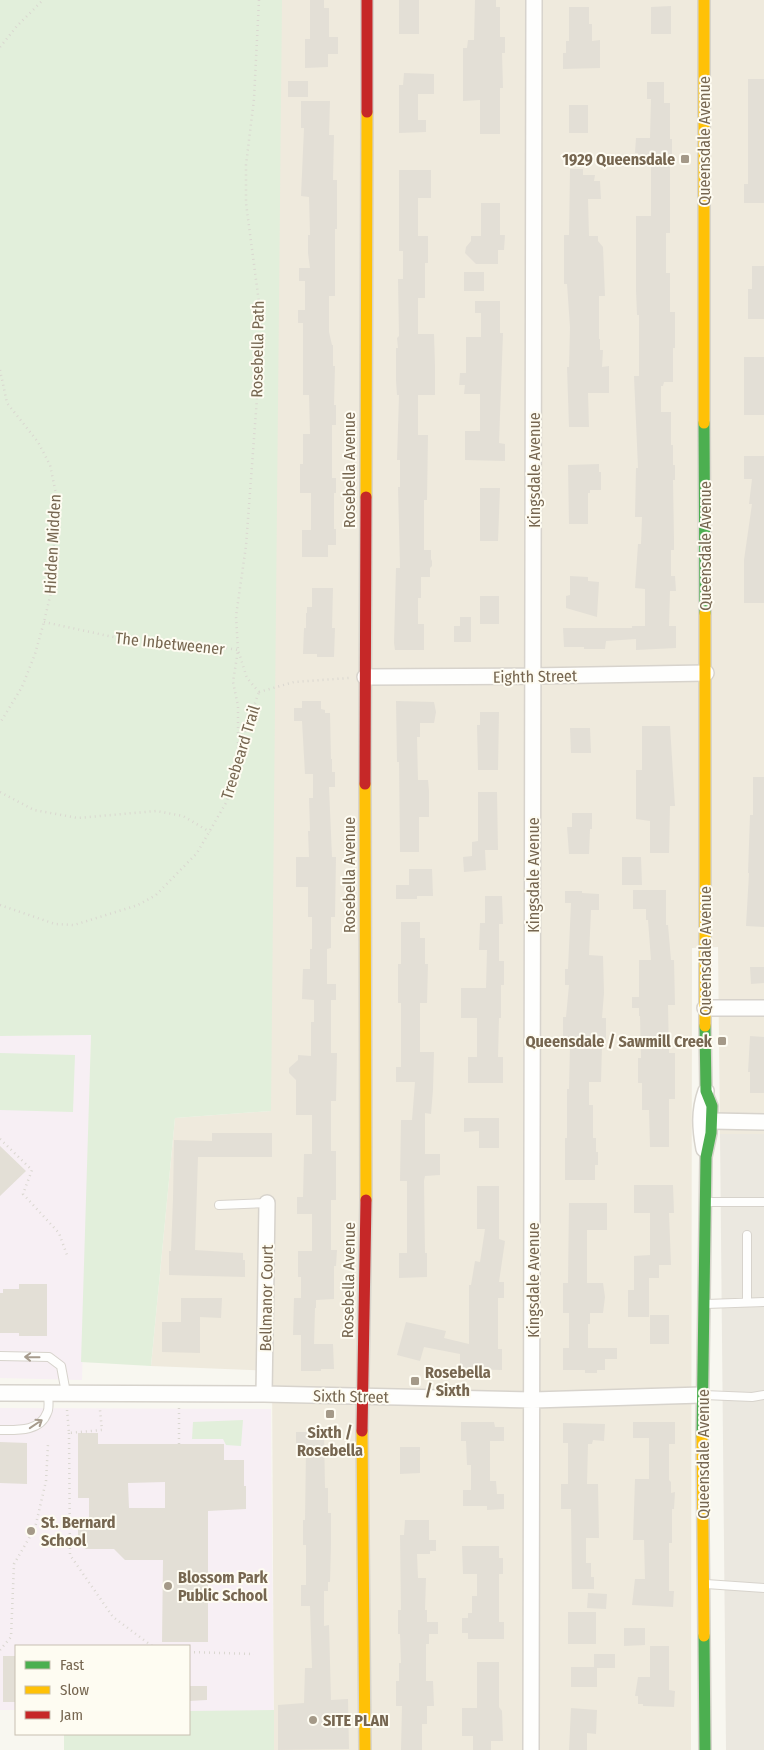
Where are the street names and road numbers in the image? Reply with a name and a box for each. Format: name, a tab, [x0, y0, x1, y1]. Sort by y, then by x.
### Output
street label: Queensdale Avenue	[695, 76, 714, 206]
street label: Rosebella Path	[247, 300, 268, 398]
street label: Rosebella Avenue	[340, 412, 359, 528]
street label: Kingsdale Avenue	[525, 412, 544, 528]
street label: Queensdale Avenue	[696, 481, 715, 611]
street label: Hidden Midden	[40, 494, 65, 594]
street label: The Inbetweener	[114, 628, 226, 659]
street label: Eighth Street	[493, 666, 578, 687]
street label: Treebeard Trail	[217, 703, 264, 802]
street label: Rosebella Avenue	[340, 817, 359, 933]
street label: Kingsdale Avenue	[524, 817, 543, 933]
street label: Queensdale Avenue	[696, 886, 715, 1016]
street label: Rosebella Avenue	[338, 1222, 359, 1338]
street label: Kingsdale Avenue	[524, 1222, 543, 1338]
street label: Bellmanor Court	[256, 1244, 277, 1352]
street label: Sixth Street	[313, 1386, 390, 1407]
street label: Queensdale Avenue	[694, 1389, 713, 1519]

